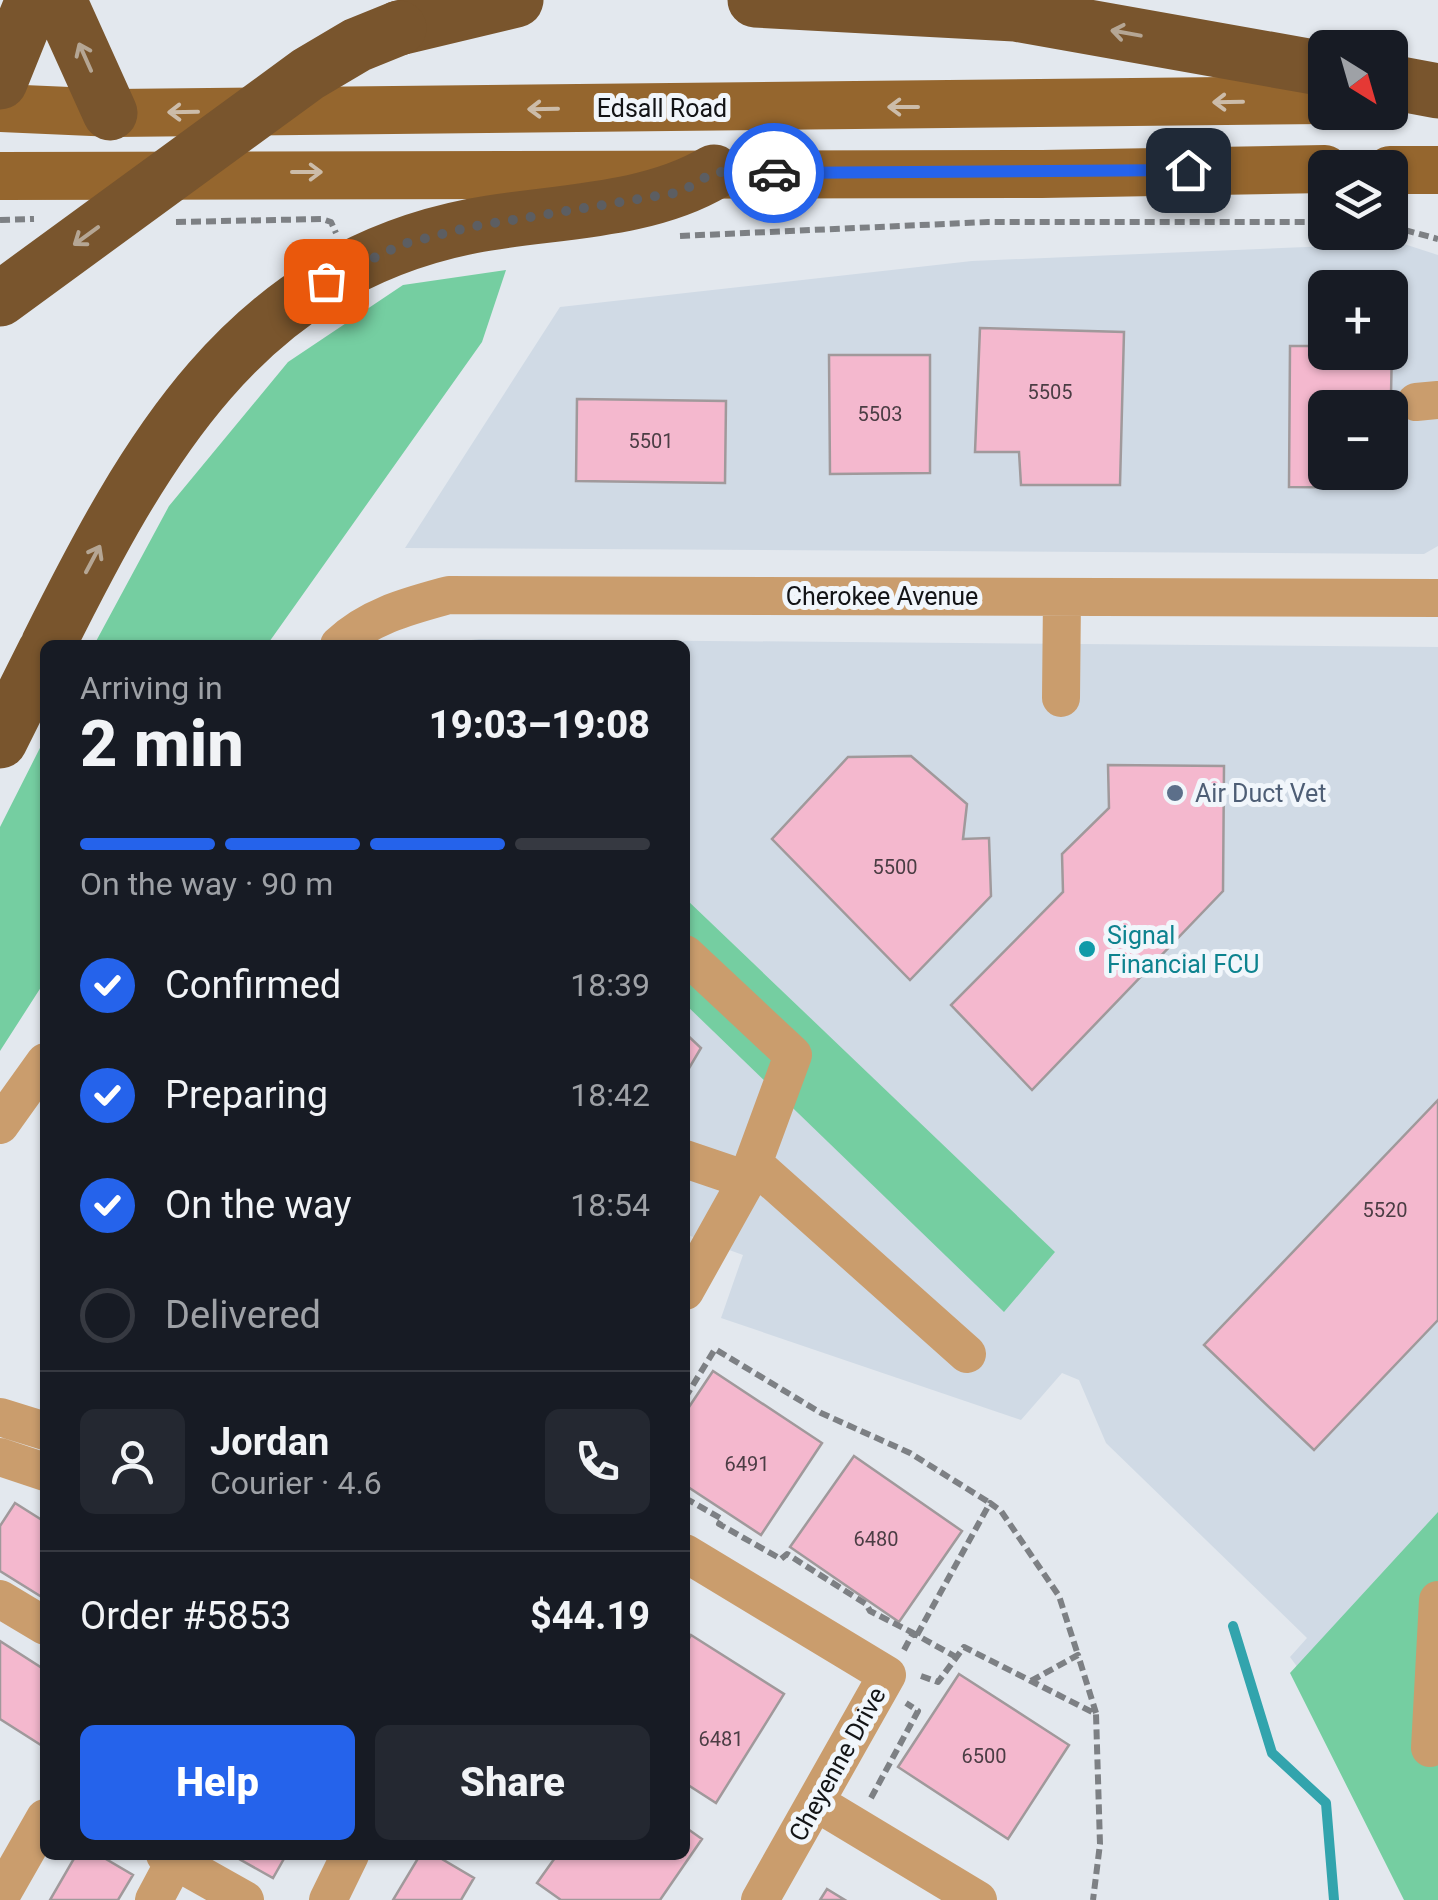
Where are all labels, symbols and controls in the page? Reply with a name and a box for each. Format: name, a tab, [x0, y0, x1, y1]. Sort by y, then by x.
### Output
one-way arrow	[1110, 23, 1142, 42]
north arrow	[1308, 30, 1408, 130]
map controls	[1308, 30, 1408, 490]
one-way arrow	[74, 42, 93, 72]
one-way arrow	[1212, 93, 1244, 112]
street label: Edsall Road	[597, 94, 727, 123]
one-way arrow	[887, 98, 920, 116]
one-way arrow	[527, 100, 560, 118]
one-way arrow	[167, 103, 199, 122]
courier	[724, 123, 824, 223]
pin	[1146, 128, 1231, 213]
icon: home	[1161, 143, 1216, 198]
icon: car	[747, 146, 802, 201]
button: layers	[1308, 150, 1408, 250]
one-way arrow	[290, 162, 323, 182]
one-way arrow	[73, 226, 100, 247]
pin	[284, 239, 369, 324]
icon: bag	[299, 254, 354, 309]
button: +	[1308, 270, 1408, 370]
house number: 5505	[1028, 380, 1072, 404]
button: −	[1308, 390, 1408, 490]
house number: 5503	[858, 402, 902, 426]
house number: 5501	[629, 429, 673, 453]
one-way arrow	[84, 544, 104, 574]
street label: Cherokee Avenue	[786, 582, 978, 611]
text: Arriving in	[80, 669, 223, 707]
text: 19:03–19:08	[429, 703, 650, 747]
text: 2 min	[80, 706, 244, 782]
place label: Air Duct Vet	[1195, 779, 1327, 808]
marker: Air Duct Vet	[1164, 782, 1186, 804]
house number: 5500	[873, 855, 917, 879]
text: On the way · 90 m	[80, 865, 333, 903]
place label: Signal Financial FCU	[1107, 921, 1259, 979]
marker: Signal Financial FCU	[1076, 938, 1098, 960]
icon: check	[80, 958, 135, 1013]
text: Confirmed	[165, 963, 341, 1007]
text: 18:39	[570, 966, 650, 1004]
icon: check	[80, 1068, 135, 1123]
text: Preparing	[165, 1073, 328, 1117]
text: 18:42	[570, 1076, 650, 1114]
icon: check	[80, 1178, 135, 1233]
text: On the way	[165, 1183, 351, 1227]
text: 18:54	[570, 1186, 650, 1224]
house number: 5520	[1363, 1198, 1407, 1222]
text: Delivered	[165, 1293, 321, 1337]
button: person	[80, 1409, 185, 1514]
button: phone	[545, 1409, 650, 1514]
text: Jordan	[210, 1420, 329, 1464]
house number: 6491	[725, 1452, 769, 1476]
text: Courier · 4.6	[210, 1464, 382, 1502]
house number: 6480	[854, 1527, 898, 1551]
text: Order #5853	[80, 1594, 291, 1638]
text: $44.19	[530, 1594, 650, 1638]
street label: Cheyenne Drive	[783, 1682, 892, 1846]
button: Help	[80, 1725, 355, 1840]
button: Share	[375, 1725, 650, 1840]
house number: 6481	[699, 1727, 743, 1751]
house number: 6500	[962, 1744, 1006, 1768]

